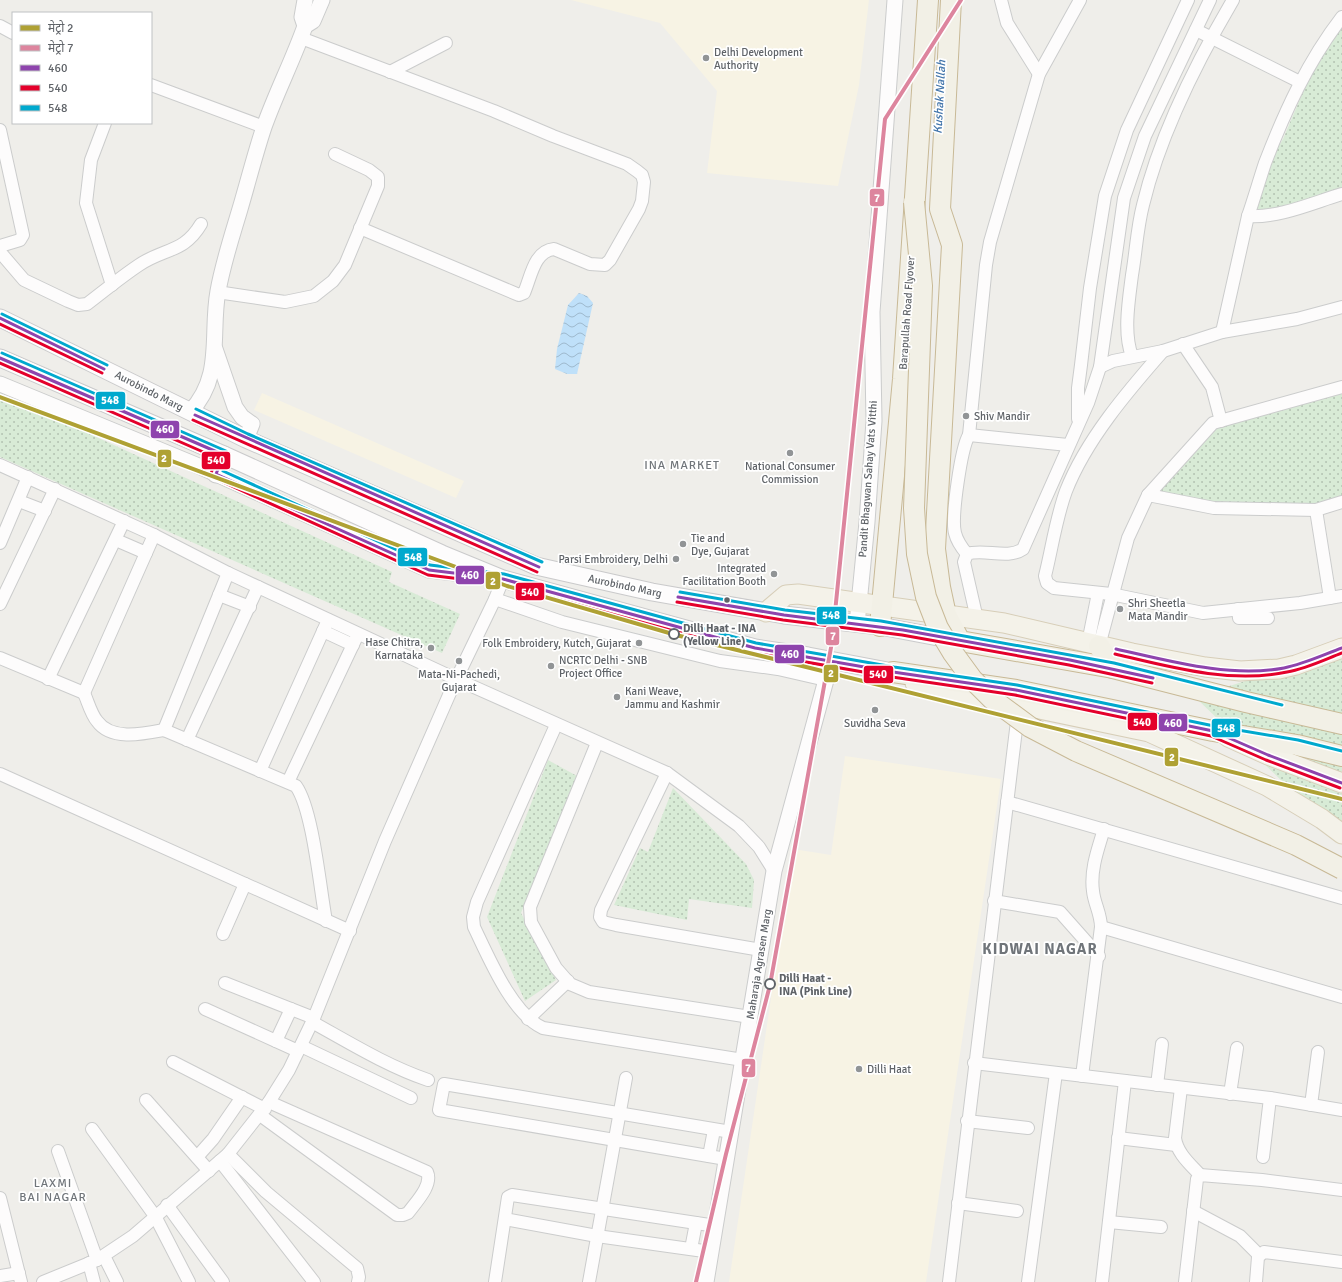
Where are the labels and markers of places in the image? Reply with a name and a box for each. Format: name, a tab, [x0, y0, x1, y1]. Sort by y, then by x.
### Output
place label: Delhi Development Authority	[714, 46, 803, 72]
marker: Delhi Development Authority	[701, 53, 711, 63]
place label: Shiv Mandir	[974, 410, 1030, 423]
marker: Shiv Mandir	[961, 411, 971, 421]
marker: National Consumer Commission	[785, 448, 795, 458]
place label: National Consumer Commission	[745, 460, 835, 486]
place label: Tie and Dye, Gujarat	[691, 532, 749, 558]
marker: Tie and Dye, Gujarat	[678, 539, 688, 549]
place label: Parsi Embroidery, Delhi	[558, 553, 668, 566]
marker: Parsi Embroidery, Delhi	[671, 554, 681, 564]
place label: Integrated Facilitation Booth	[683, 562, 766, 588]
marker: Integrated Facilitation Booth	[769, 569, 779, 579]
unlabelled marker	[722, 595, 732, 605]
place label: Shri Sheetla Mata Mandir	[1128, 597, 1187, 623]
marker: Shri Sheetla Mata Mandir	[1115, 604, 1125, 614]
place label: Dilli Haat - INA (Yellow Line)	[683, 622, 756, 648]
marker: Dilli Haat - INA (Yellow Line)	[668, 628, 680, 640]
place label: Hase Chitra, Karnataka	[365, 636, 423, 662]
place label: Folk Embroidery, Kutch, Gujarat	[482, 637, 631, 650]
marker: Folk Embroidery, Kutch, Gujarat	[634, 638, 644, 648]
marker: Hase Chitra, Karnataka	[426, 643, 436, 653]
place label: NCRTC Delhi - SNB Project Office	[559, 654, 648, 680]
marker: Mata-Ni-Pachedi, Gujarat	[454, 656, 464, 666]
marker: NCRTC Delhi - SNB Project Office	[546, 661, 556, 671]
place label: Mata-Ni-Pachedi, Gujarat	[418, 668, 500, 694]
place label: Kani Weave, Jammu and Kashmir	[625, 685, 720, 711]
marker: Kani Weave, Jammu and Kashmir	[612, 692, 622, 702]
marker: Suvidha Seva	[870, 705, 880, 715]
place label: Suvidha Seva	[844, 717, 906, 730]
place label: Dilli Haat - INA (Pink Line)	[779, 972, 852, 998]
marker: Dilli Haat - INA (Pink Line)	[764, 978, 776, 990]
place label: Dilli Haat	[867, 1063, 911, 1076]
marker: Dilli Haat	[854, 1064, 864, 1074]

